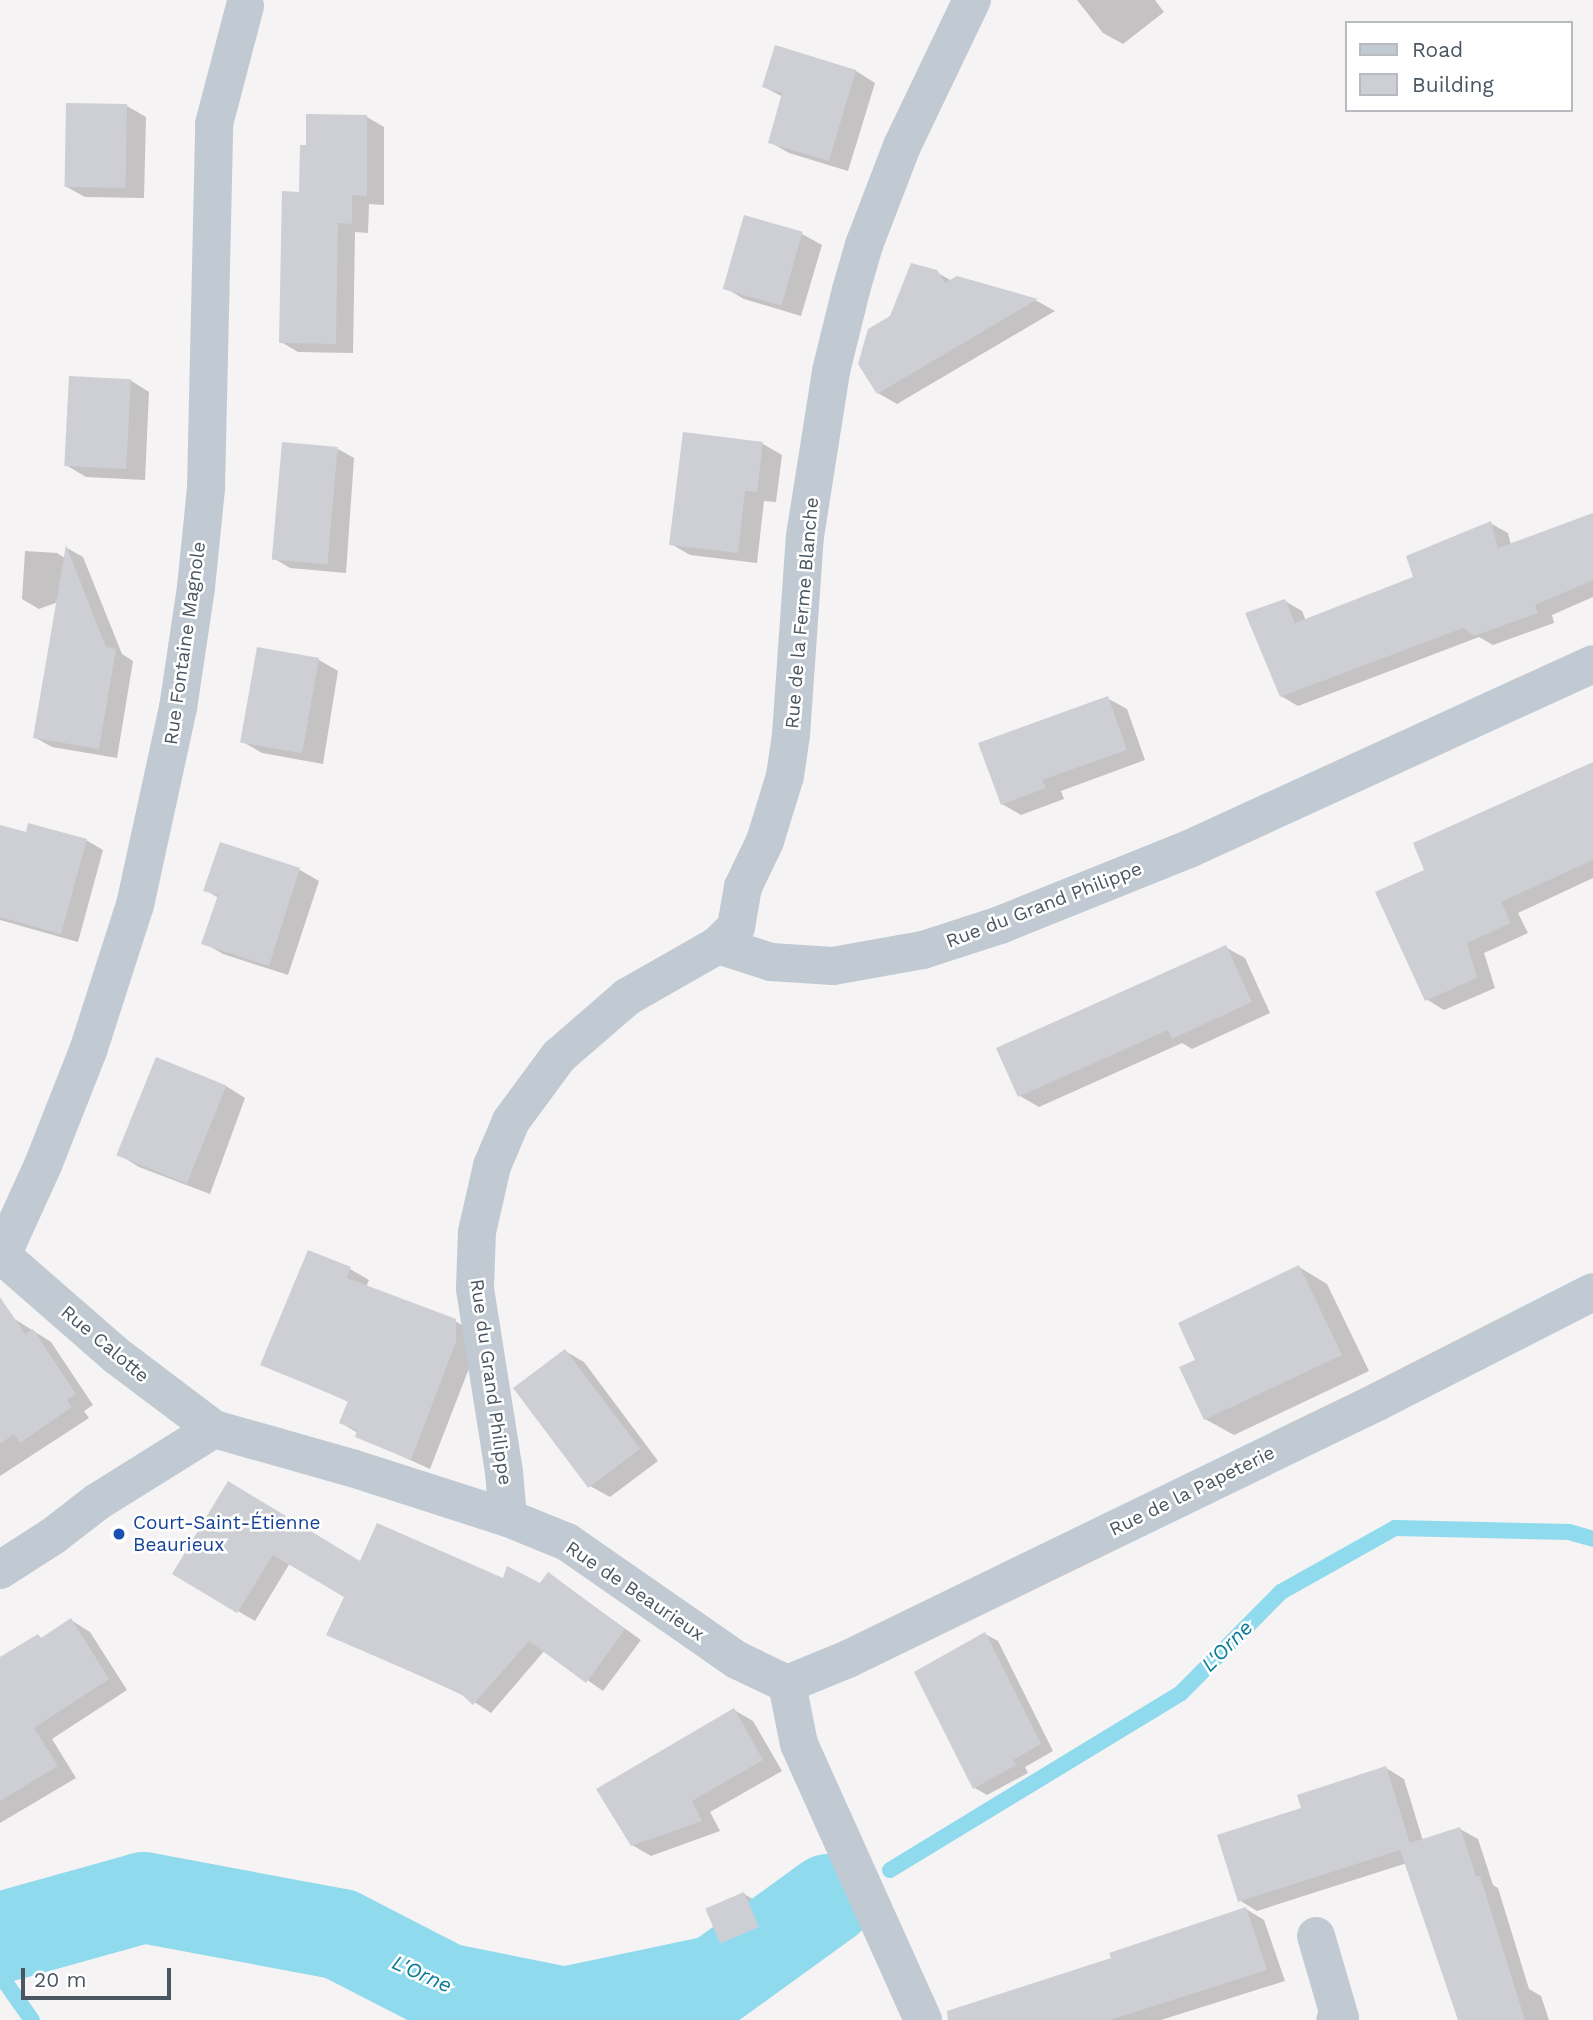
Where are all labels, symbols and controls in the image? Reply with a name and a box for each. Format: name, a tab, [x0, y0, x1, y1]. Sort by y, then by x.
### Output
legend	[1344, 21, 1572, 112]
text: Road	[1412, 37, 1463, 62]
text: Building	[1412, 72, 1494, 97]
street label: Rue de la Ferme Blanche	[780, 496, 824, 730]
street label: Rue Fontaine Magnole	[159, 540, 211, 746]
street label: Rue du Grand Philippe	[943, 857, 1145, 953]
street label: Rue du Grand Philippe	[465, 1277, 517, 1487]
street label: Rue Calotte	[56, 1301, 154, 1387]
street label: Rue de la Papeterie	[1105, 1441, 1279, 1541]
place label: Court-Saint-Étienne Beaurieux	[133, 1512, 320, 1556]
marker: Court-Saint-Étienne Beaurieux	[111, 1526, 127, 1542]
street label: Rue de Beaurieux	[561, 1536, 709, 1646]
water label: L'Orne	[1196, 1615, 1258, 1677]
water label: L'Orne	[388, 1950, 456, 1998]
scale bar	[24, 1954, 175, 1998]
text: 20 m	[34, 1967, 86, 1992]

